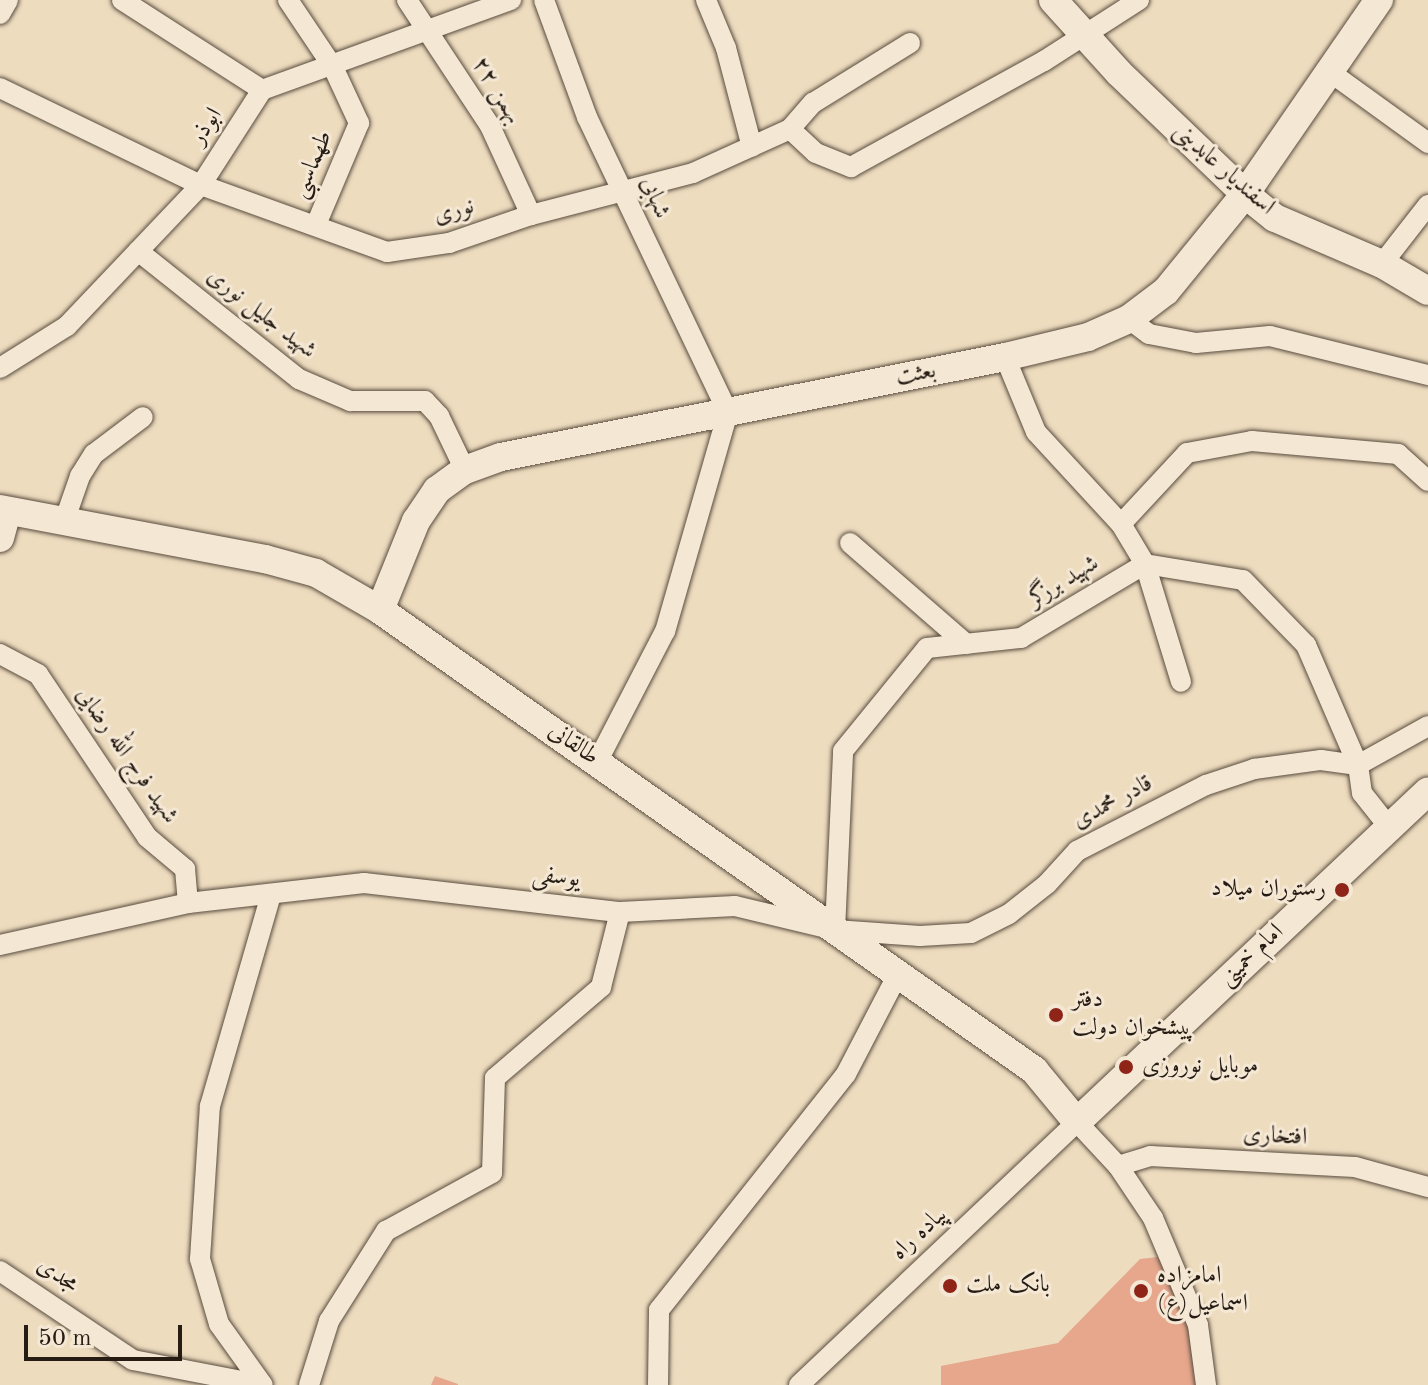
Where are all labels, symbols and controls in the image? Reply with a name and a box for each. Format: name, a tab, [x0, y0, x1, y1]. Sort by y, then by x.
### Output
street label: ۲۲ بهمن	[465, 52, 527, 130]
street label: ابوذر	[184, 103, 230, 151]
street label: اسفندیار عابدینی	[1166, 118, 1280, 222]
street label: طهماسبی	[286, 127, 340, 203]
street label: شهابی	[632, 173, 676, 223]
street label: نوری	[430, 193, 478, 231]
street label: شهید جلیل نوری	[200, 262, 322, 366]
street label: بعثت	[893, 357, 939, 393]
street label: شهید برزگر	[1023, 550, 1105, 614]
street label: شهید فرج الله رضایی	[68, 682, 184, 830]
street label: طالقانی	[542, 717, 604, 773]
street label: قادر محمدی	[1068, 770, 1158, 836]
street label: یوسفی	[531, 861, 581, 895]
place label: رستوران میلاد	[1211, 876, 1326, 904]
marker: رستوران میلاد	[1333, 881, 1351, 899]
street label: امام خمینی	[1213, 919, 1291, 993]
place label: دفتر پیشخوان دولت	[1072, 987, 1193, 1043]
marker: دفتر پیشخوان دولت	[1047, 1006, 1065, 1024]
place label: موبایل نوروزی	[1142, 1053, 1258, 1081]
marker: موبایل نوروزی	[1117, 1058, 1135, 1076]
street label: افتخاری	[1242, 1121, 1308, 1153]
street label: پیاده راه	[886, 1201, 954, 1267]
street label: مجدی	[31, 1252, 83, 1300]
place label: امامزاده اسماعیل(ع)	[1157, 1263, 1248, 1319]
place label: بانک ملت	[966, 1272, 1050, 1300]
marker: بانک ملت	[941, 1277, 959, 1295]
marker: امامزاده اسماعیل(ع)	[1132, 1282, 1150, 1300]
scale bar	[28, 1309, 186, 1359]
text: 50 m	[38, 1327, 92, 1351]

